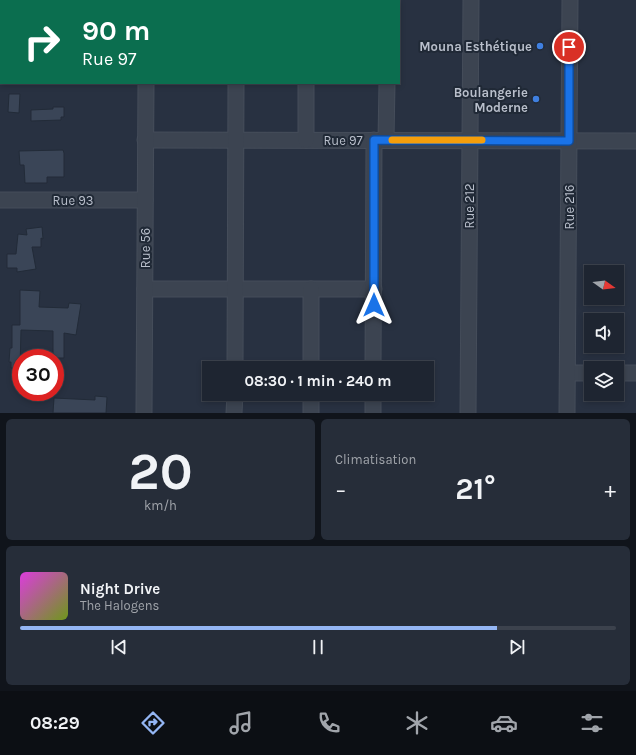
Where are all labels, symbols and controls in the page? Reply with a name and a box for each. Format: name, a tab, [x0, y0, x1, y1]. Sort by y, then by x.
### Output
text: 90 m	[82, 14, 150, 47]
icon: right	[16, 16, 68, 68]
pin	[552, 30, 586, 64]
icon: arrive	[558, 36, 580, 58]
place label: Mouna Esthétique	[419, 39, 532, 55]
marker: Mouna Esthétique	[535, 41, 545, 51]
text: Rue 97	[82, 48, 136, 70]
place label: Boulangerie Moderne	[454, 85, 528, 115]
marker: Boulangerie Moderne	[531, 94, 541, 104]
street label: Rue 97	[323, 133, 363, 148]
street label: Rue 212	[462, 184, 477, 228]
street label: Rue 216	[562, 185, 577, 229]
street label: Rue 93	[53, 193, 93, 208]
street label: Rue 56	[138, 228, 153, 268]
north arrow	[584, 265, 624, 305]
map controls	[584, 265, 624, 401]
position arrow	[353, 284, 395, 326]
button: sound	[584, 313, 624, 353]
speed limit sign: 30	[12, 349, 64, 401]
button: layers	[584, 361, 624, 401]
text: 08:30 · 1 min · 240 m	[245, 372, 391, 390]
text: 20	[128, 441, 193, 502]
text: Climatisation	[335, 452, 416, 467]
text: 21°	[455, 471, 496, 507]
text: −	[335, 477, 347, 503]
text: +	[604, 477, 616, 503]
text: km/h	[144, 498, 177, 513]
text: Night Drive	[80, 580, 160, 598]
text: The Halogens	[80, 598, 159, 613]
icon: previous	[108, 636, 130, 658]
icon: pause	[307, 636, 329, 658]
icon: next	[506, 636, 528, 658]
icon: directions	[139, 709, 167, 737]
icon: music	[227, 709, 255, 737]
icon: phone	[315, 709, 343, 737]
icon: climate	[403, 709, 431, 737]
icon: car	[490, 709, 518, 737]
icon: filters	[578, 709, 606, 737]
text: 08:29	[30, 712, 80, 734]

